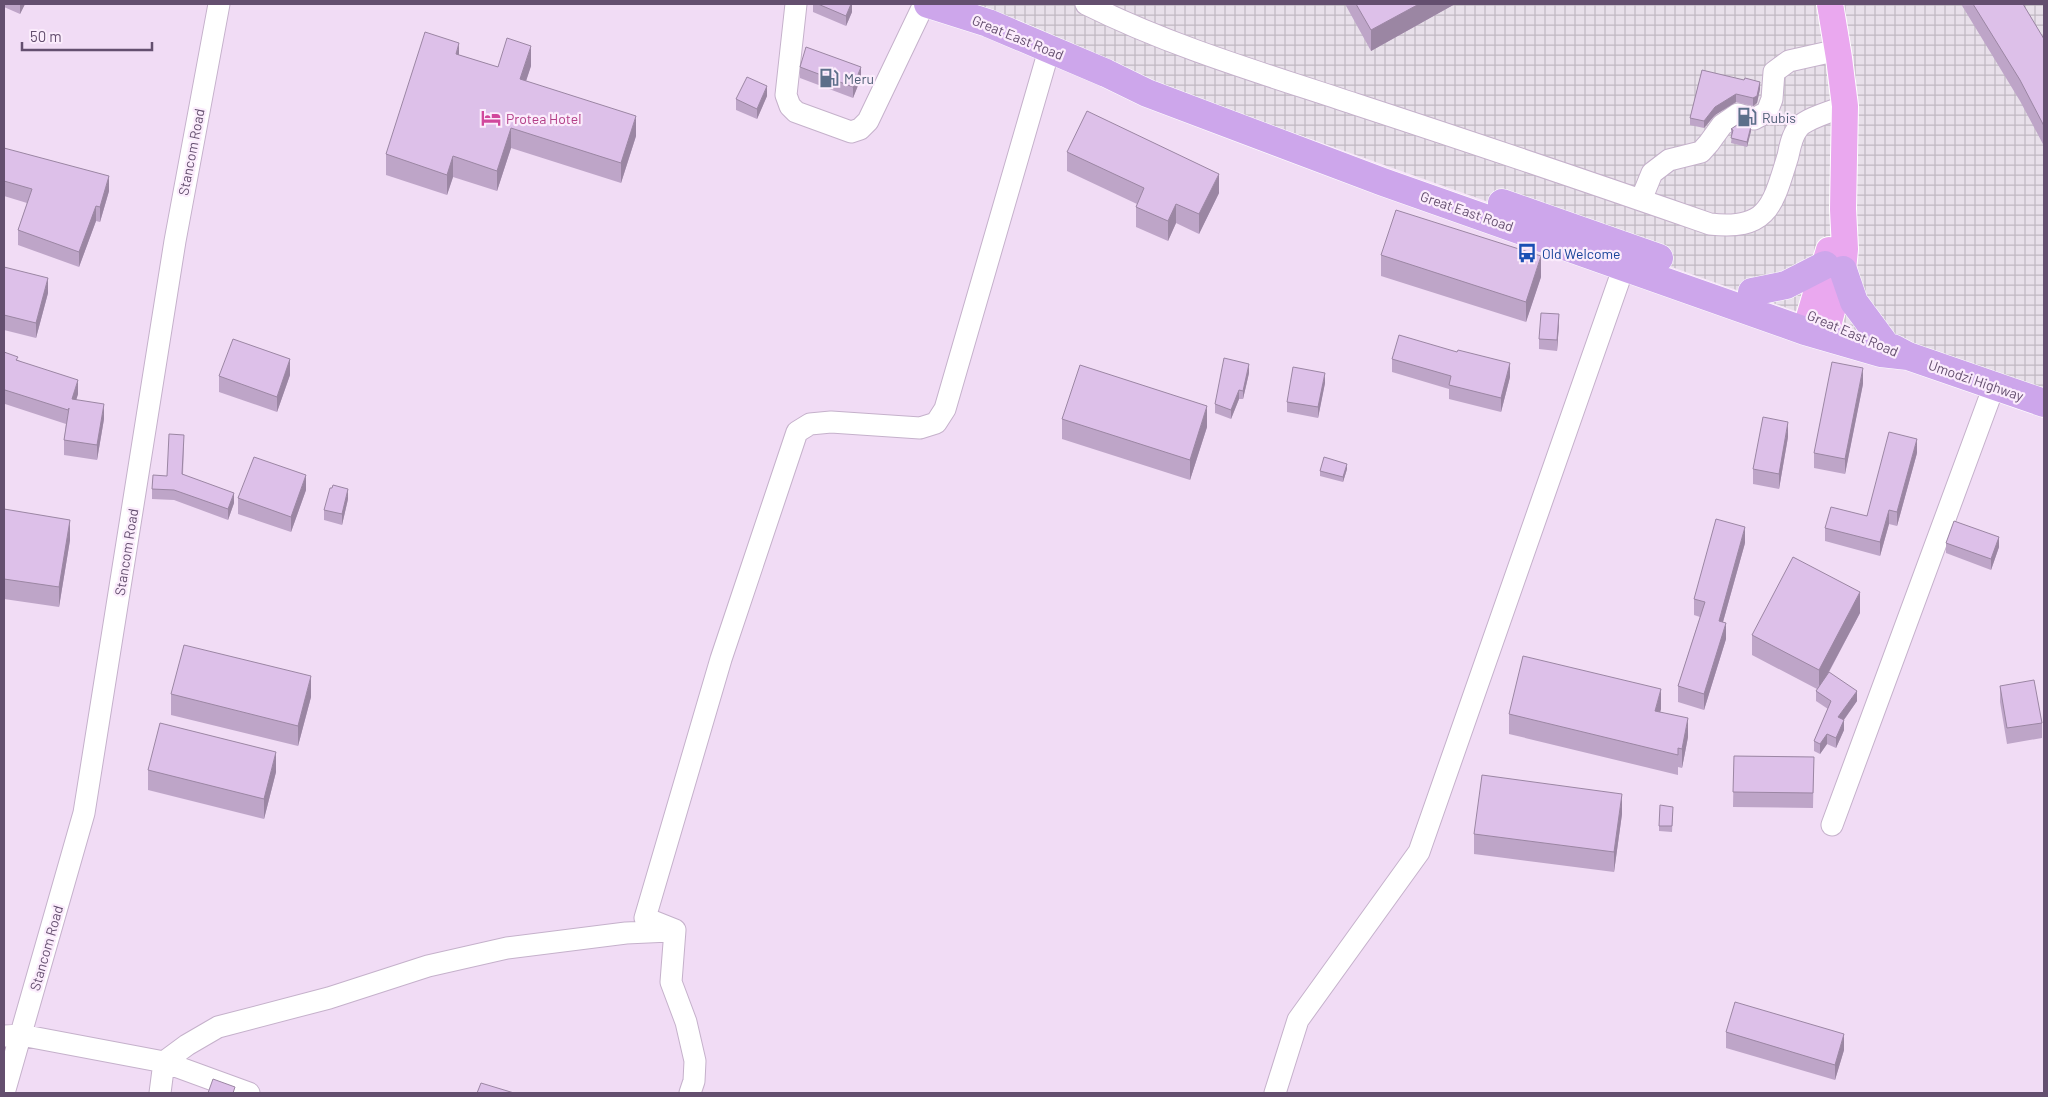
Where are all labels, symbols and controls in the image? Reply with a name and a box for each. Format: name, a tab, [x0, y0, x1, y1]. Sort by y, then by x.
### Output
street label: Great East Road	[970, 11, 1066, 63]
scale bar	[22, 20, 152, 52]
text: 50 m	[30, 27, 62, 45]
fuel station icon: Meru	[818, 67, 840, 89]
place label: Meru	[844, 70, 874, 87]
fuel station icon: Rubis	[1736, 106, 1758, 128]
street label: Stancom Road	[174, 107, 208, 197]
hotel icon: Protea Hotel	[480, 107, 502, 129]
place label: Rubis	[1762, 109, 1796, 126]
place label: Protea Hotel	[506, 110, 581, 127]
street label: Great East Road	[1418, 187, 1516, 235]
bus stop icon: Old Welcome	[1516, 242, 1538, 264]
place label: Old Welcome	[1542, 245, 1620, 262]
street label: Great East Road	[1805, 306, 1901, 360]
street label: Umodzi Highway	[1926, 356, 2026, 404]
street label: Stancom Road	[111, 507, 141, 597]
street label: Stancom Road	[26, 903, 66, 993]

